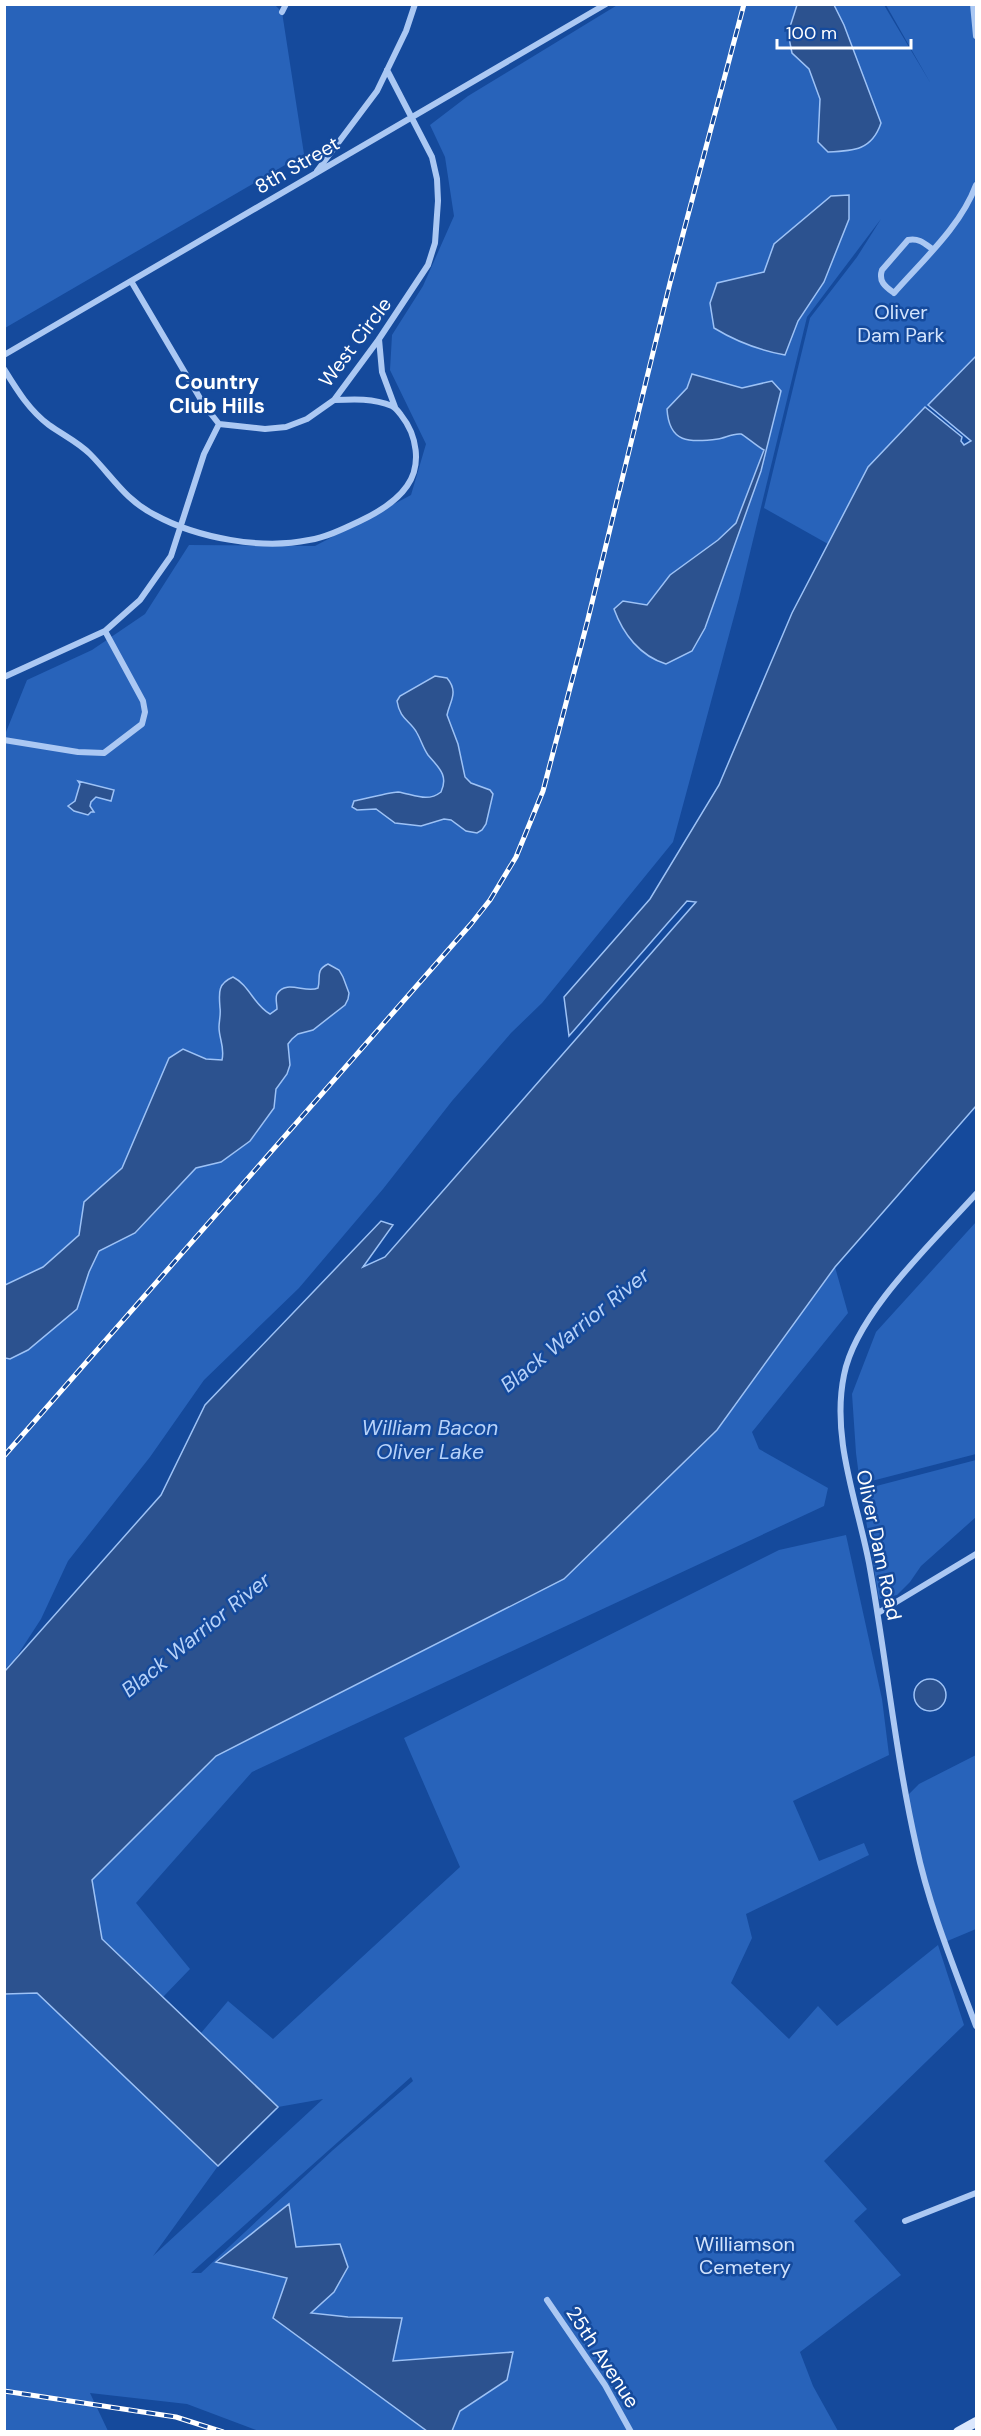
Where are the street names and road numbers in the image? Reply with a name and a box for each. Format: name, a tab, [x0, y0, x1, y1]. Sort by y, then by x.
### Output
street label: 8th Street	[250, 130, 344, 200]
street label: West Circle	[313, 292, 397, 392]
street label: Oliver Dam Road	[850, 1467, 908, 1623]
street label: 25th Avenue	[560, 2301, 646, 2413]

